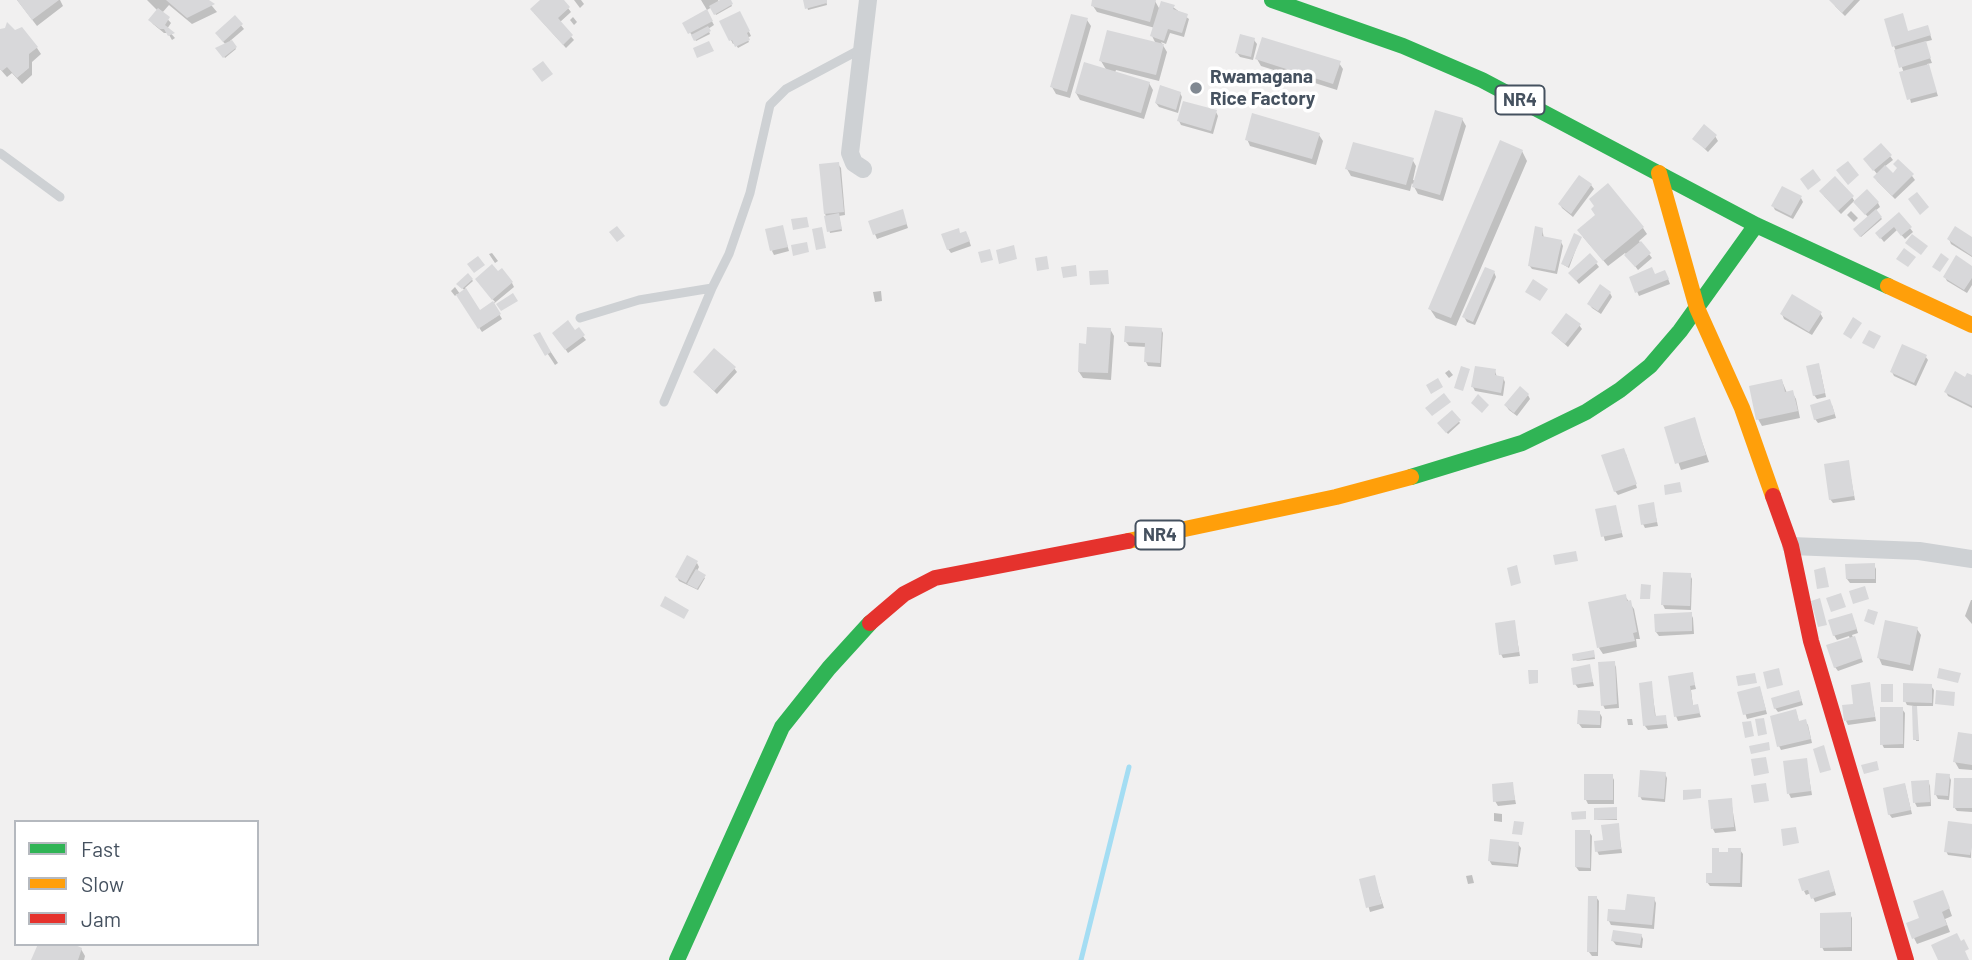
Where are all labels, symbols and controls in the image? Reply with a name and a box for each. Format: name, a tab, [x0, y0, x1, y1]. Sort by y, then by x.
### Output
place label: Rwamagana Rice Factory	[1210, 66, 1315, 110]
marker: Rwamagana Rice Factory	[1188, 80, 1204, 96]
road number: NR4	[1496, 86, 1544, 114]
road number: NR4	[1136, 520, 1184, 550]
legend	[14, 820, 259, 946]
text: Fast	[81, 836, 121, 861]
text: Slow	[81, 871, 124, 896]
text: Jam	[81, 906, 121, 931]

